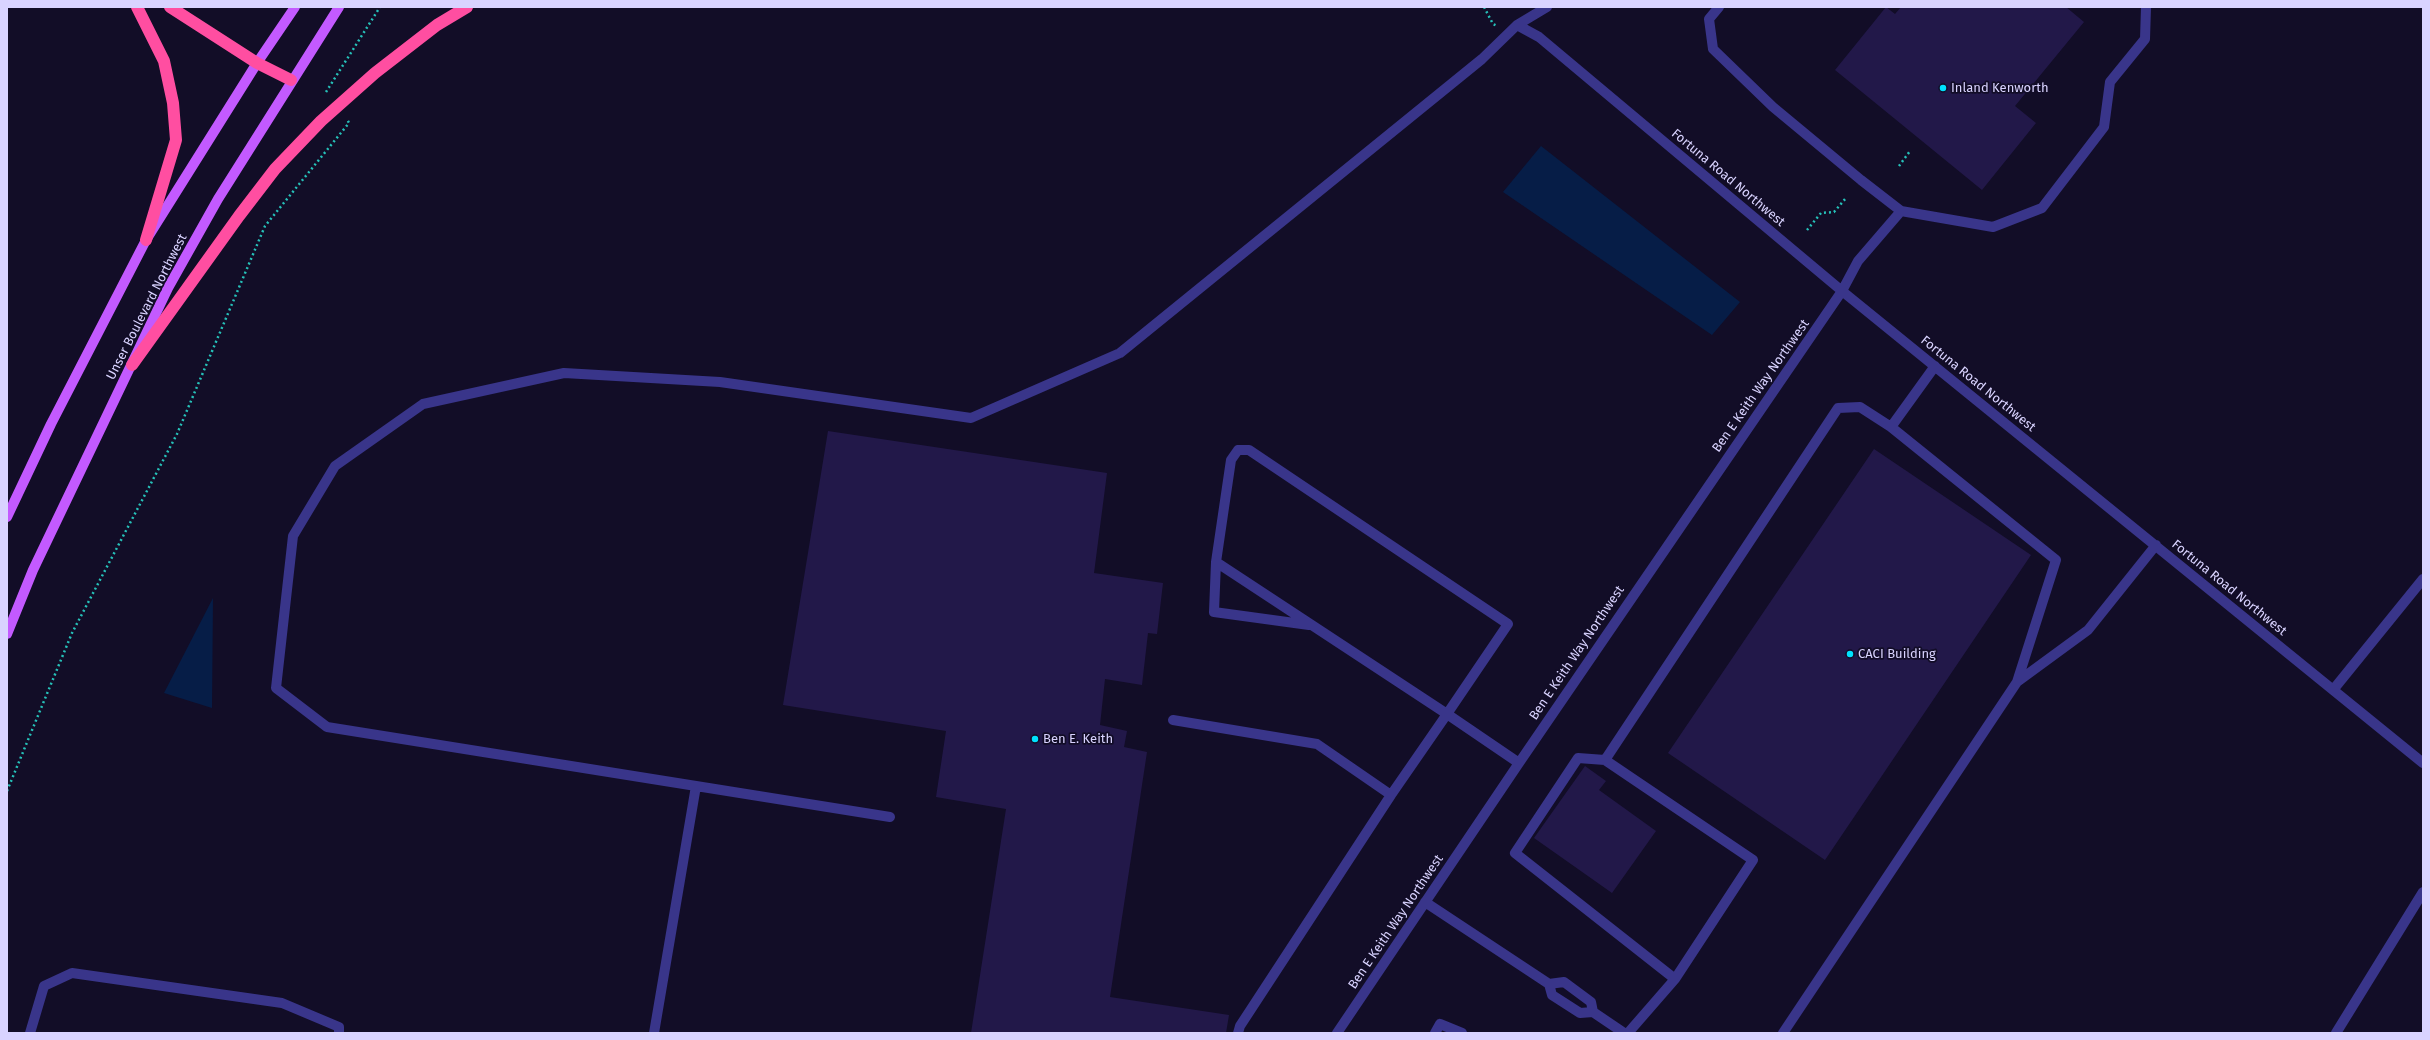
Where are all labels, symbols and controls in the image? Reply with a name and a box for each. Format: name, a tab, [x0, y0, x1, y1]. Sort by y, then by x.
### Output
place label: Inland Kenworth	[1951, 80, 2049, 96]
marker: Inland Kenworth	[1938, 83, 1948, 93]
street label: Fortuna Road Northwest	[1668, 126, 1788, 230]
street label: Unser Boulevard Northwest	[103, 231, 191, 383]
street label: Ben E Keith Way Northwest	[1709, 317, 1813, 455]
street label: Fortuna Road Northwest	[1917, 333, 2039, 435]
street label: Fortuna Road Northwest	[2168, 537, 2290, 639]
street label: Ben E Keith Way Northwest	[1526, 583, 1628, 723]
place label: CACI Building	[1858, 646, 1936, 662]
marker: CACI Building	[1845, 649, 1855, 659]
place label: Ben E. Keith	[1043, 731, 1113, 747]
marker: Ben E. Keith	[1030, 734, 1040, 744]
street label: Ben E Keith Way Northwest	[1345, 852, 1447, 992]

